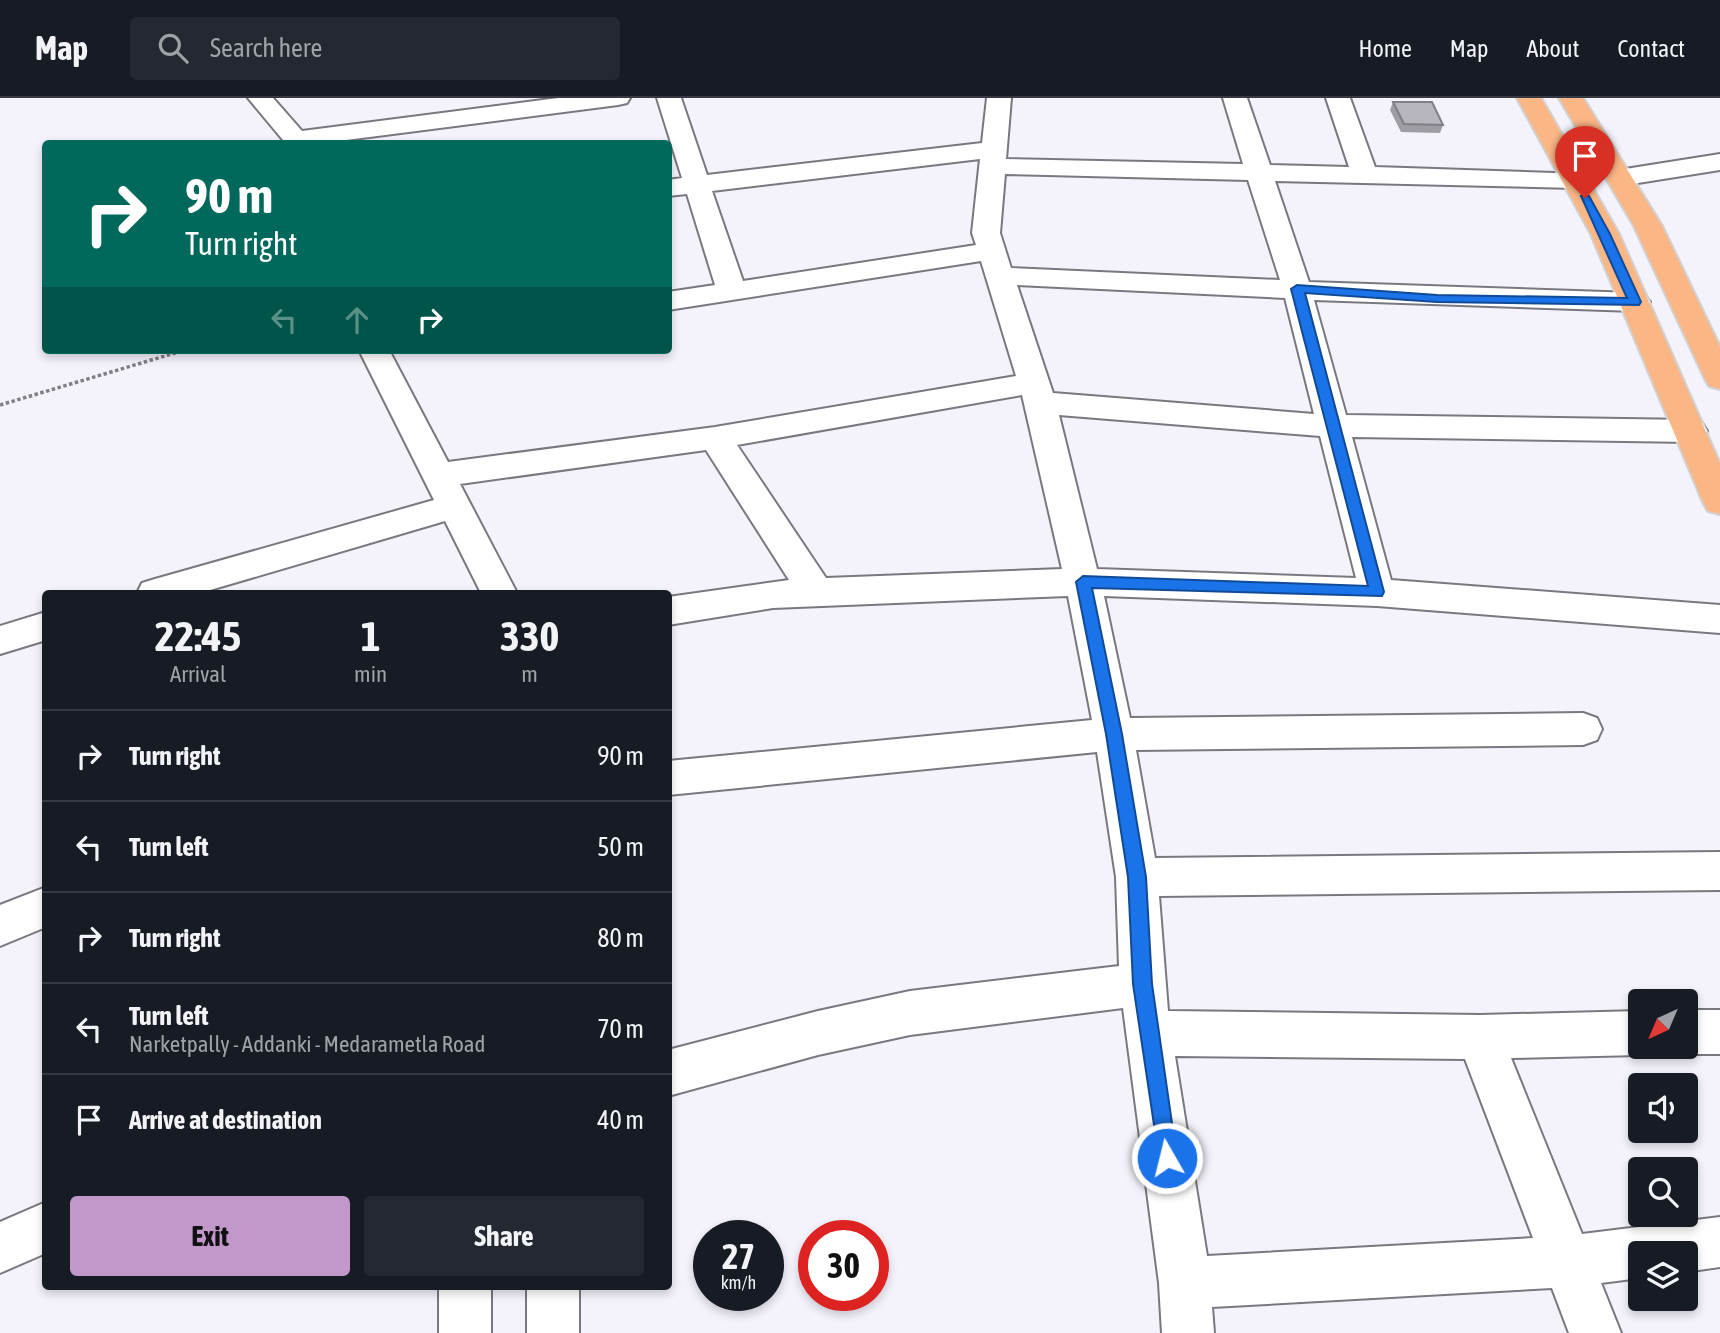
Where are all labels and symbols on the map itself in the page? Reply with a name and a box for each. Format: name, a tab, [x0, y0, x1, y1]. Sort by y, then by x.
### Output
pin	[1555, 126, 1615, 198]
north arrow	[1628, 989, 1698, 1059]
position arrow	[1130, 1121, 1204, 1195]
speed limit sign: 30	[798, 1220, 889, 1311]

